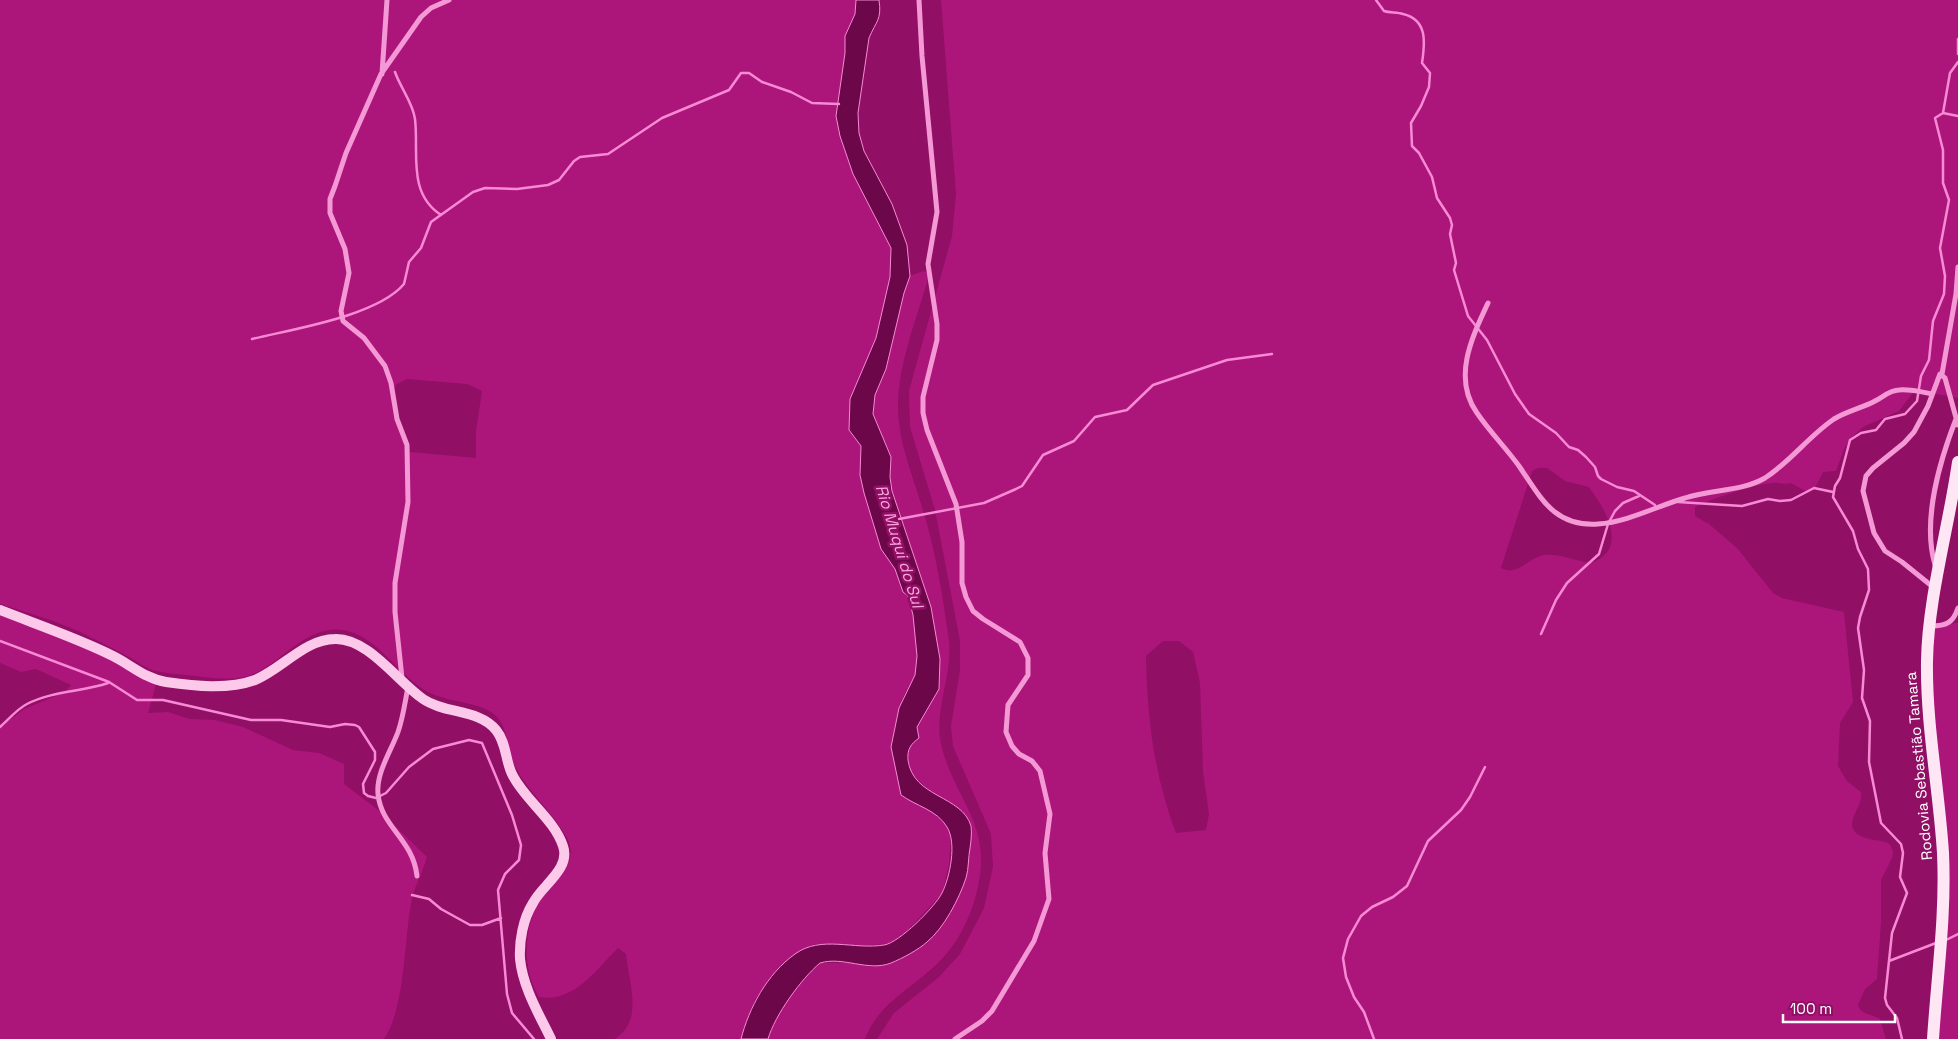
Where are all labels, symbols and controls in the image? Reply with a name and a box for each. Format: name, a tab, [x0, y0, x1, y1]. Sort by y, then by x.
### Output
water label: Rio Muqui do Sul	[871, 482, 929, 612]
street label: Rodovia Sebastião Tamara	[1901, 671, 1936, 861]
scale bar	[1783, 992, 1896, 1024]
text: 100 m	[1790, 999, 1832, 1018]

